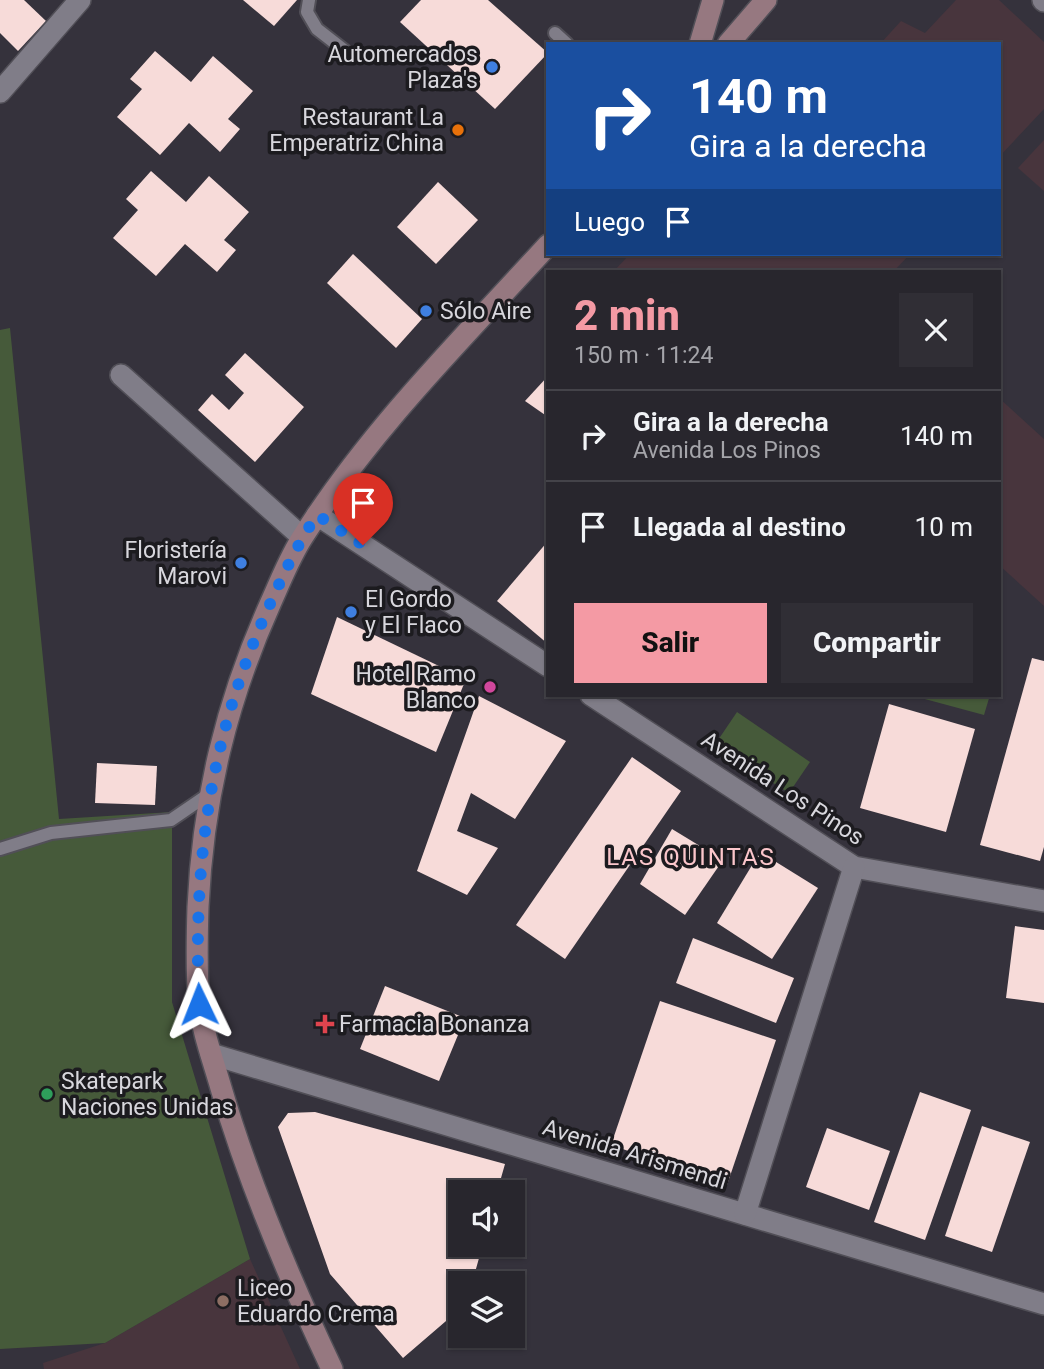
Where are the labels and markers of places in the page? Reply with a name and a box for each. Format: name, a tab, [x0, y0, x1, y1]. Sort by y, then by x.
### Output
place label: Automercados Plaza's	[328, 41, 478, 94]
marker: Automercados Plaza's	[484, 59, 500, 75]
place label: Restaurant La Emperatriz China	[269, 104, 444, 157]
marker: Restaurant La Emperatriz China	[450, 122, 466, 138]
place label: Sólo Aire	[440, 298, 532, 325]
marker: Sólo Aire	[418, 303, 434, 319]
pin	[333, 473, 393, 545]
place label: Floristería Marovi	[125, 537, 227, 590]
marker: Floristería Marovi	[233, 555, 249, 571]
place label: El Gordo y El Flaco	[365, 586, 462, 639]
marker: El Gordo y El Flaco	[343, 604, 359, 620]
place label: Hotel Ramo Blanco	[355, 661, 476, 714]
marker: Hotel Ramo Blanco	[482, 679, 498, 695]
place label: Farmacia Bonanza	[339, 1011, 529, 1038]
marker: Farmacia Bonanza	[317, 1016, 333, 1032]
place label: Skatepark Naciones Unidas	[61, 1068, 234, 1121]
marker: Skatepark Naciones Unidas	[39, 1086, 55, 1102]
place label: Liceo Eduardo Crema	[237, 1275, 395, 1328]
marker: Liceo Eduardo Crema	[215, 1293, 231, 1309]

